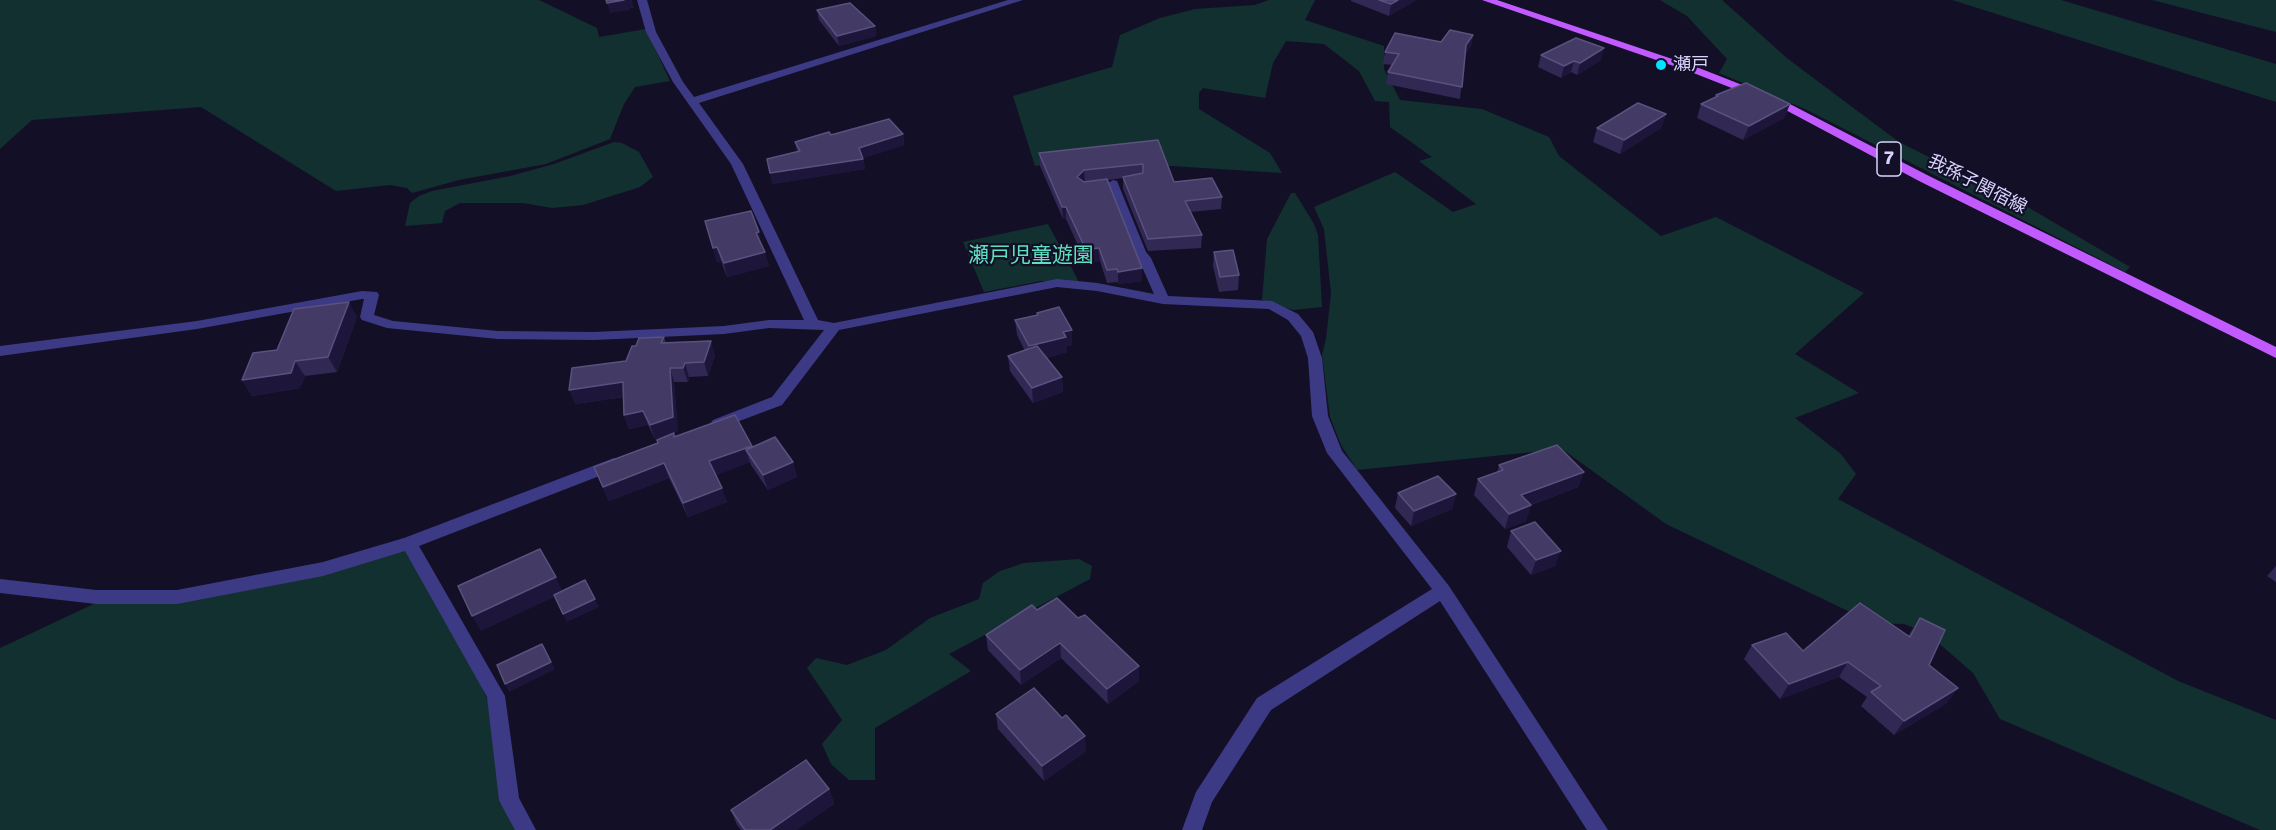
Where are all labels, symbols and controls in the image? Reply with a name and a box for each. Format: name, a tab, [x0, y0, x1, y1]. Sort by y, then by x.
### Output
place label: 瀬戸	[1673, 54, 1709, 76]
marker: 瀬戸	[1654, 58, 1668, 72]
road number: 7	[1877, 142, 1901, 176]
street label: 我孫子関宿線	[1924, 151, 2030, 219]
park label: 瀬戸児童遊園	[968, 243, 1094, 269]

